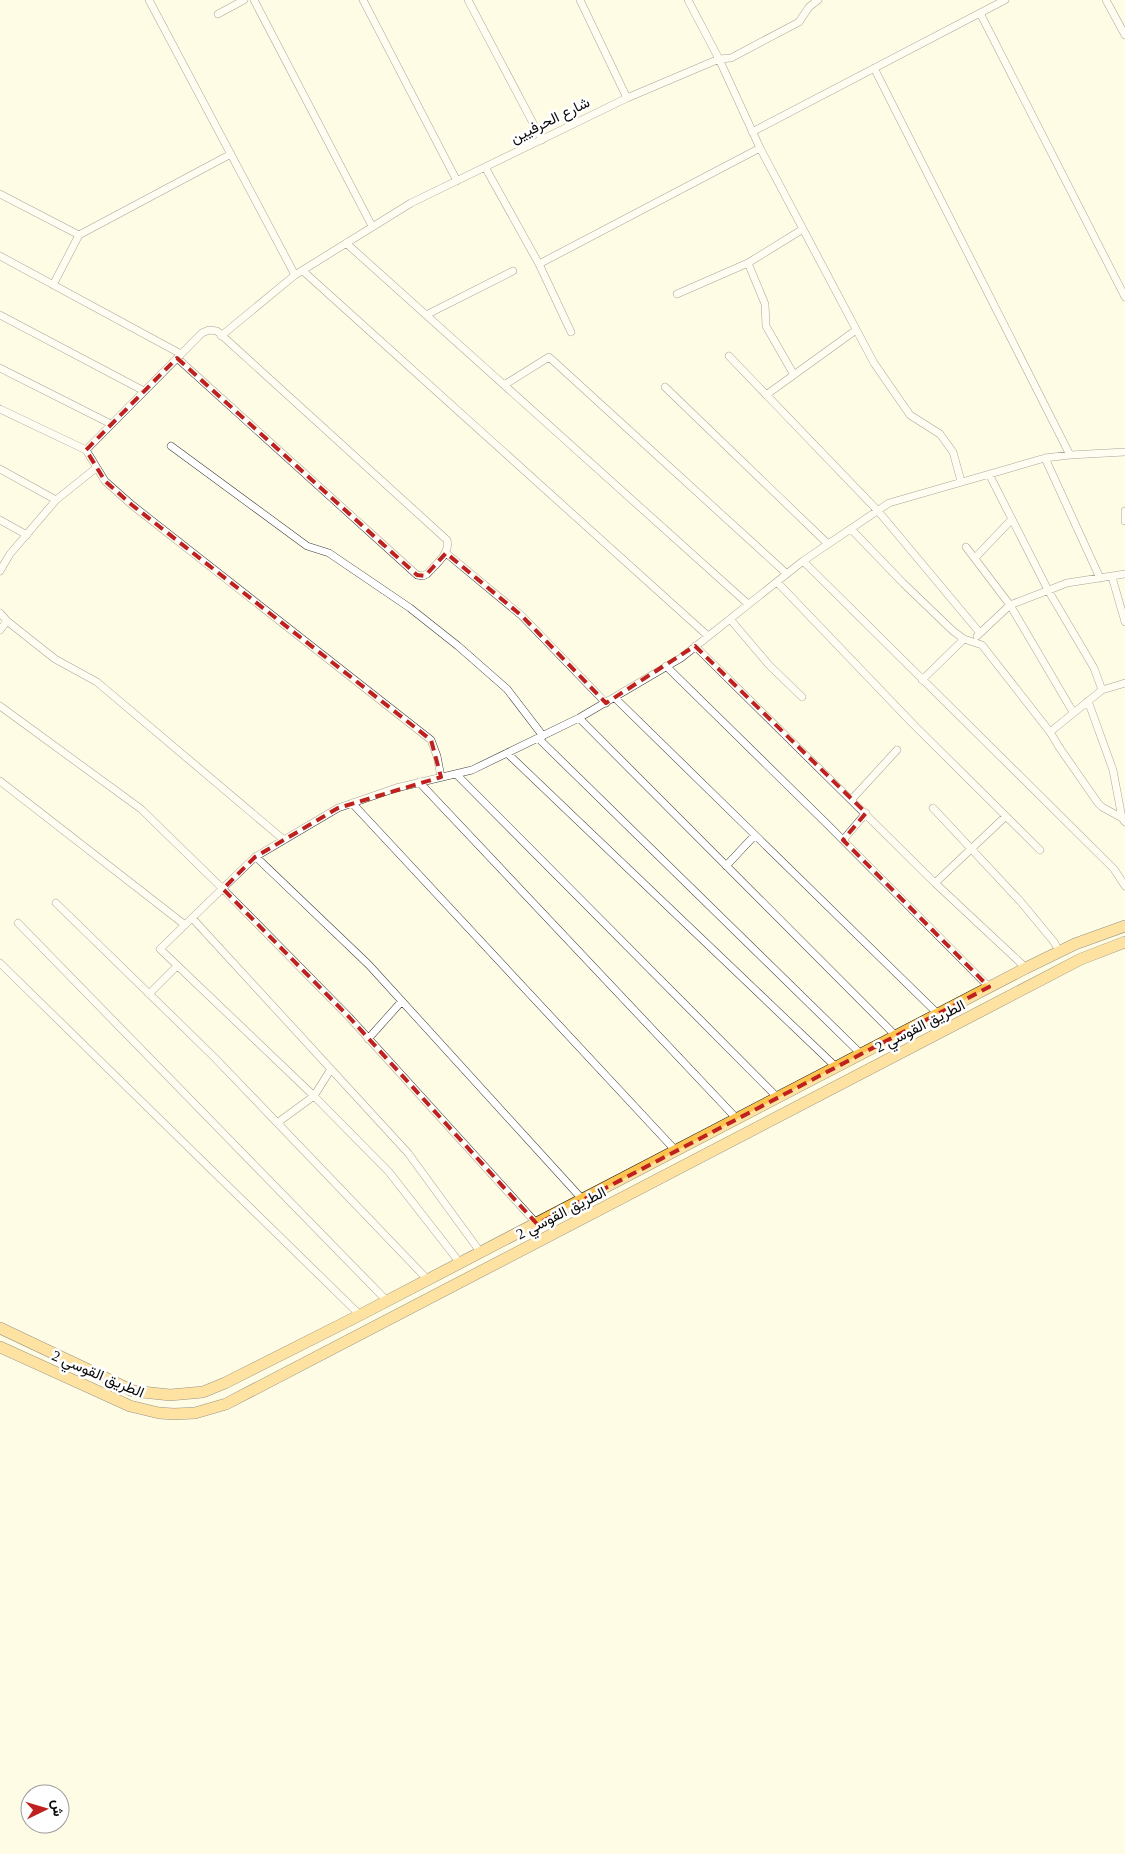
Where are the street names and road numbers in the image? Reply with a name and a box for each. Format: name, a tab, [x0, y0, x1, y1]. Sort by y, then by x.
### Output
street label: شارع الحرفيين	[508, 94, 594, 149]
street label: الطريق القوسي 2	[873, 997, 970, 1060]
street label: الطريق القوسي 2	[514, 1184, 611, 1247]
street label: الطريق القوسي 2	[48, 1347, 146, 1405]

